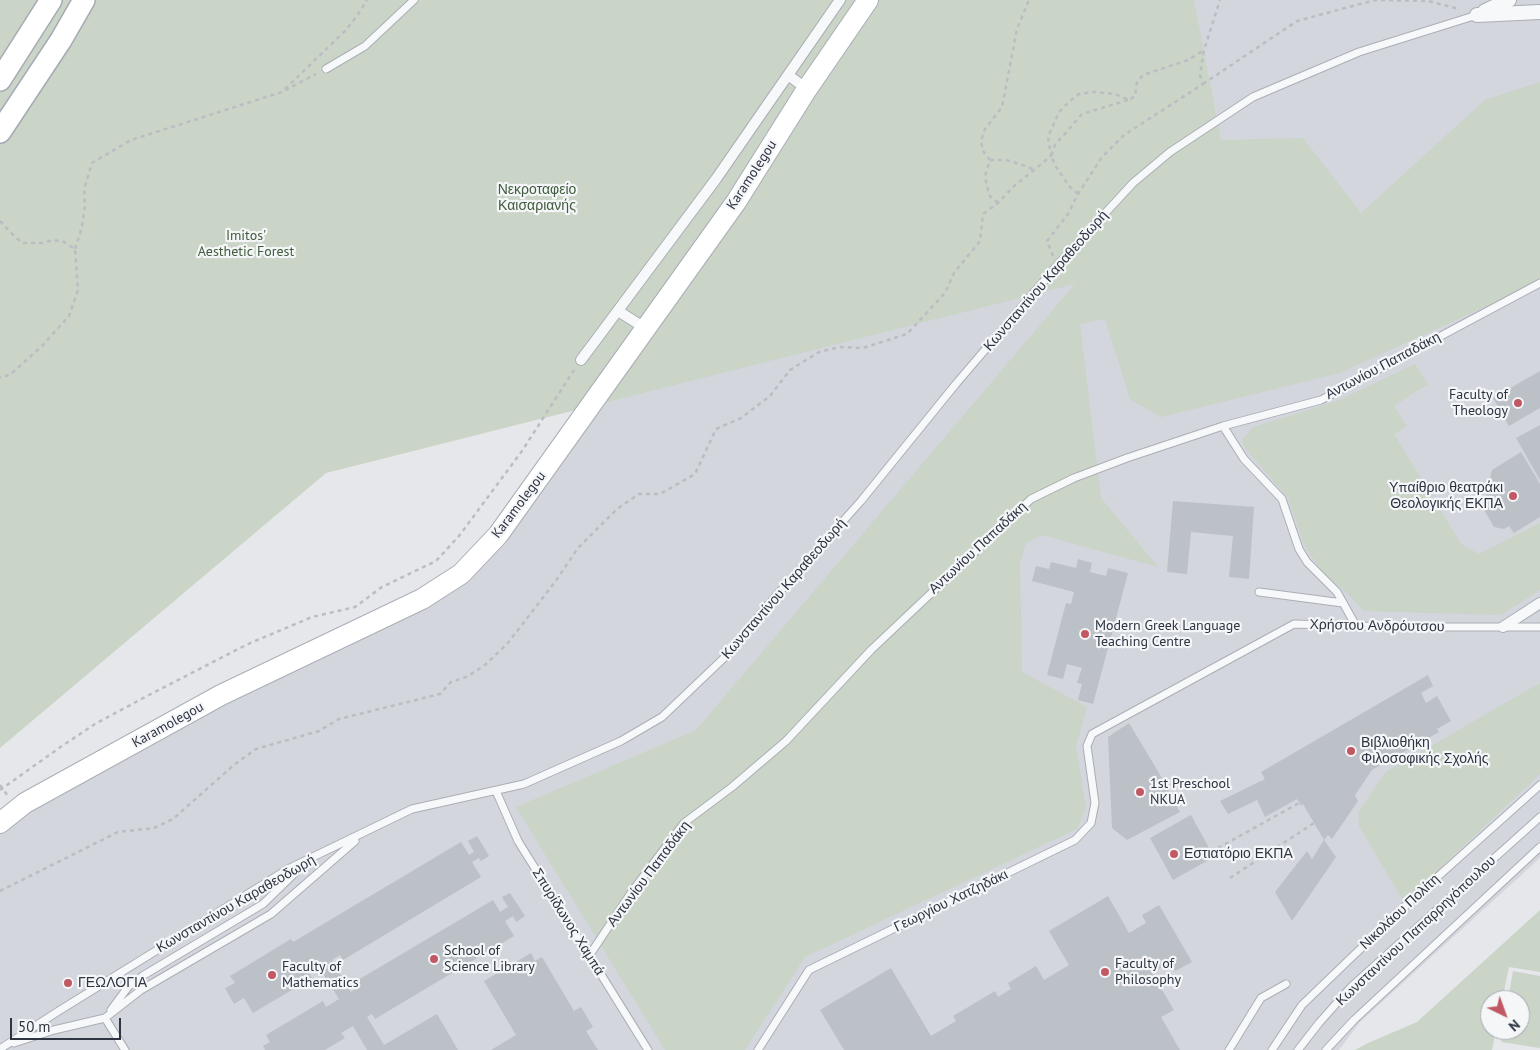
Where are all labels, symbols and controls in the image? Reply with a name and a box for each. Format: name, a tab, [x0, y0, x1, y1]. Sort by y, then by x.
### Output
street label: Karamolegou	[723, 137, 781, 213]
park label: Νεκροταφείο Καισαριανής	[498, 182, 576, 214]
street label: Κωνσταντίνου Καραθεοδωρή	[980, 207, 1112, 355]
park label: Imitos' Aesthetic Forest	[198, 228, 294, 260]
street label: Αντωνίου Παπαδάκη	[1323, 329, 1443, 403]
place label: Faculty of Theology	[1449, 387, 1508, 420]
marker: Faculty of Theology	[1512, 397, 1524, 409]
street label: Karamolegou	[488, 468, 550, 542]
place label: Υπαίθριο θεατράκι Θεολογικής ΕΚΠΑ	[1389, 480, 1503, 512]
marker: Υπαίθριο θεατράκι Θεολογικής ΕΚΠΑ	[1507, 490, 1519, 502]
street label: Αντωνίου Παπαδάκη	[925, 498, 1031, 598]
street label: Κωνσταντίνου Καραθεοδωρή	[718, 515, 850, 663]
street label: Χρήστου Ανδρόυτσου	[1309, 616, 1445, 636]
place label: Modern Greek Language Teaching Centre	[1095, 618, 1240, 650]
marker: Modern Greek Language Teaching Centre	[1079, 628, 1091, 640]
street label: Karamolegou	[129, 698, 207, 752]
place label: Βιβλιοθήκη Φιλοσοφικής Σχολής	[1361, 735, 1488, 768]
marker: Βιβλιοθήκη Φιλοσοφικής Σχολής	[1345, 745, 1357, 757]
place label: 1st Preschool NKUA	[1150, 776, 1230, 809]
marker: 1st Preschool NKUA	[1134, 786, 1146, 798]
street label: Αντωνίου Παπαδάκη	[604, 818, 694, 930]
place label: Εστιατόριο ΕΚΠΑ	[1184, 846, 1293, 862]
marker: Εστιατόριο ΕΚΠΑ	[1168, 848, 1180, 860]
street label: Κωνσταντίνου Καραθεοδωρή	[154, 852, 318, 956]
street label: Κωνσταντίνου Παπαρρηγόπουλου	[1333, 853, 1499, 1009]
street label: Σπυρίδωνος Χαμπά	[528, 865, 608, 979]
street label: Γεωργίου Χατζηδάκι	[891, 866, 1011, 936]
street label: Νικολάου Πολίτη	[1357, 871, 1443, 953]
place label: School of Science Library	[444, 943, 535, 976]
marker: School of Science Library	[428, 953, 440, 965]
place label: Faculty of Philosophy	[1115, 956, 1181, 989]
place label: Faculty of Mathematics	[282, 959, 359, 992]
marker: Faculty of Philosophy	[1099, 966, 1111, 978]
marker: Faculty of Mathematics	[266, 969, 278, 981]
place label: ΓΕΩΛΟΓΙΑ	[78, 975, 147, 991]
marker: ΓΕΩΛΟΓΙΑ	[62, 977, 74, 989]
north arrow	[1480, 990, 1530, 1040]
scale bar	[12, 1008, 124, 1040]
text: N	[1505, 1016, 1524, 1035]
text: 50 m	[18, 1017, 51, 1036]

